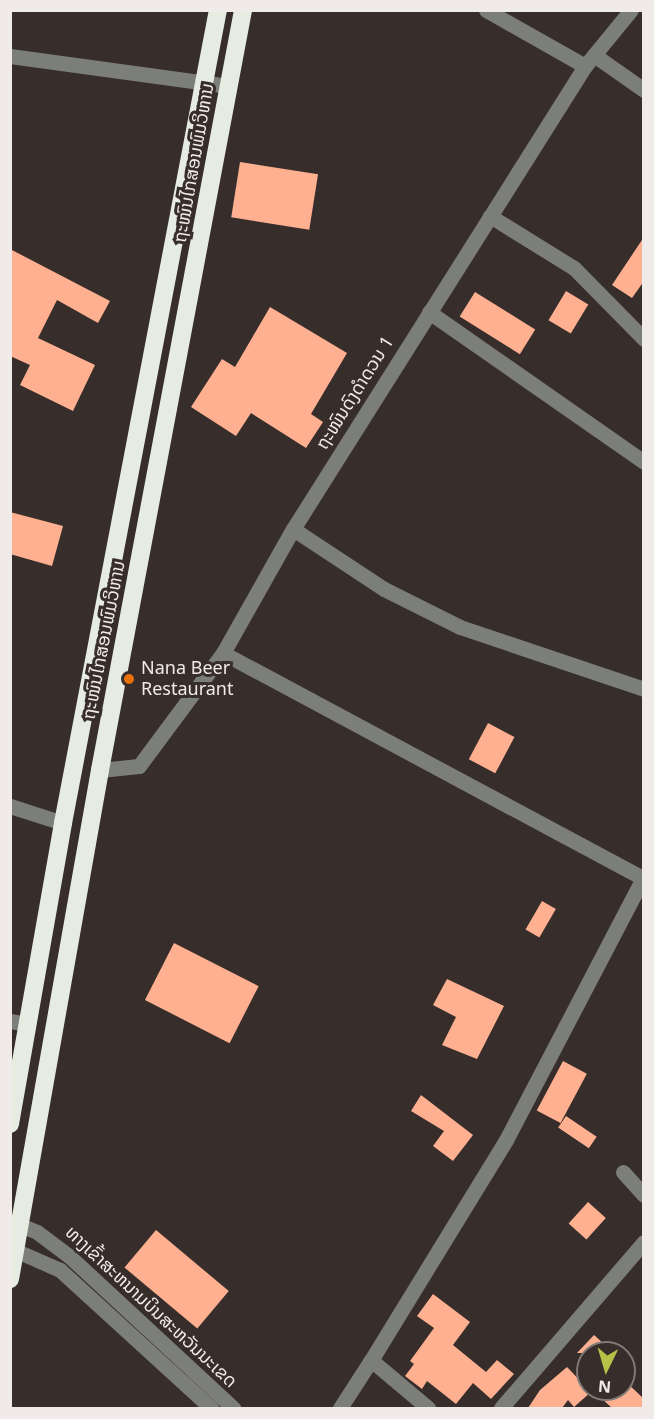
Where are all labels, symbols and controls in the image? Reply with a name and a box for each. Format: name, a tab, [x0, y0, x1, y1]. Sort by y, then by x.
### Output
street label: ຖະໜົນໄກສອນພົມວິຫານ	[169, 82, 219, 244]
street label: ຖະໜົນດົງດຳດວນ 1	[311, 332, 399, 454]
street label: ຖະໜົນໄກສອນພົມວິຫານ	[78, 559, 130, 721]
place label: Nana Beer Restaurant	[141, 658, 233, 700]
marker: Nana Beer Restaurant	[122, 672, 136, 686]
street label: ທາງເຂົ້າສະຫນາມບິນສະຫວັນນະເຂດ	[61, 1222, 241, 1392]
north arrow	[576, 1341, 636, 1401]
text: N	[597, 1373, 612, 1400]

